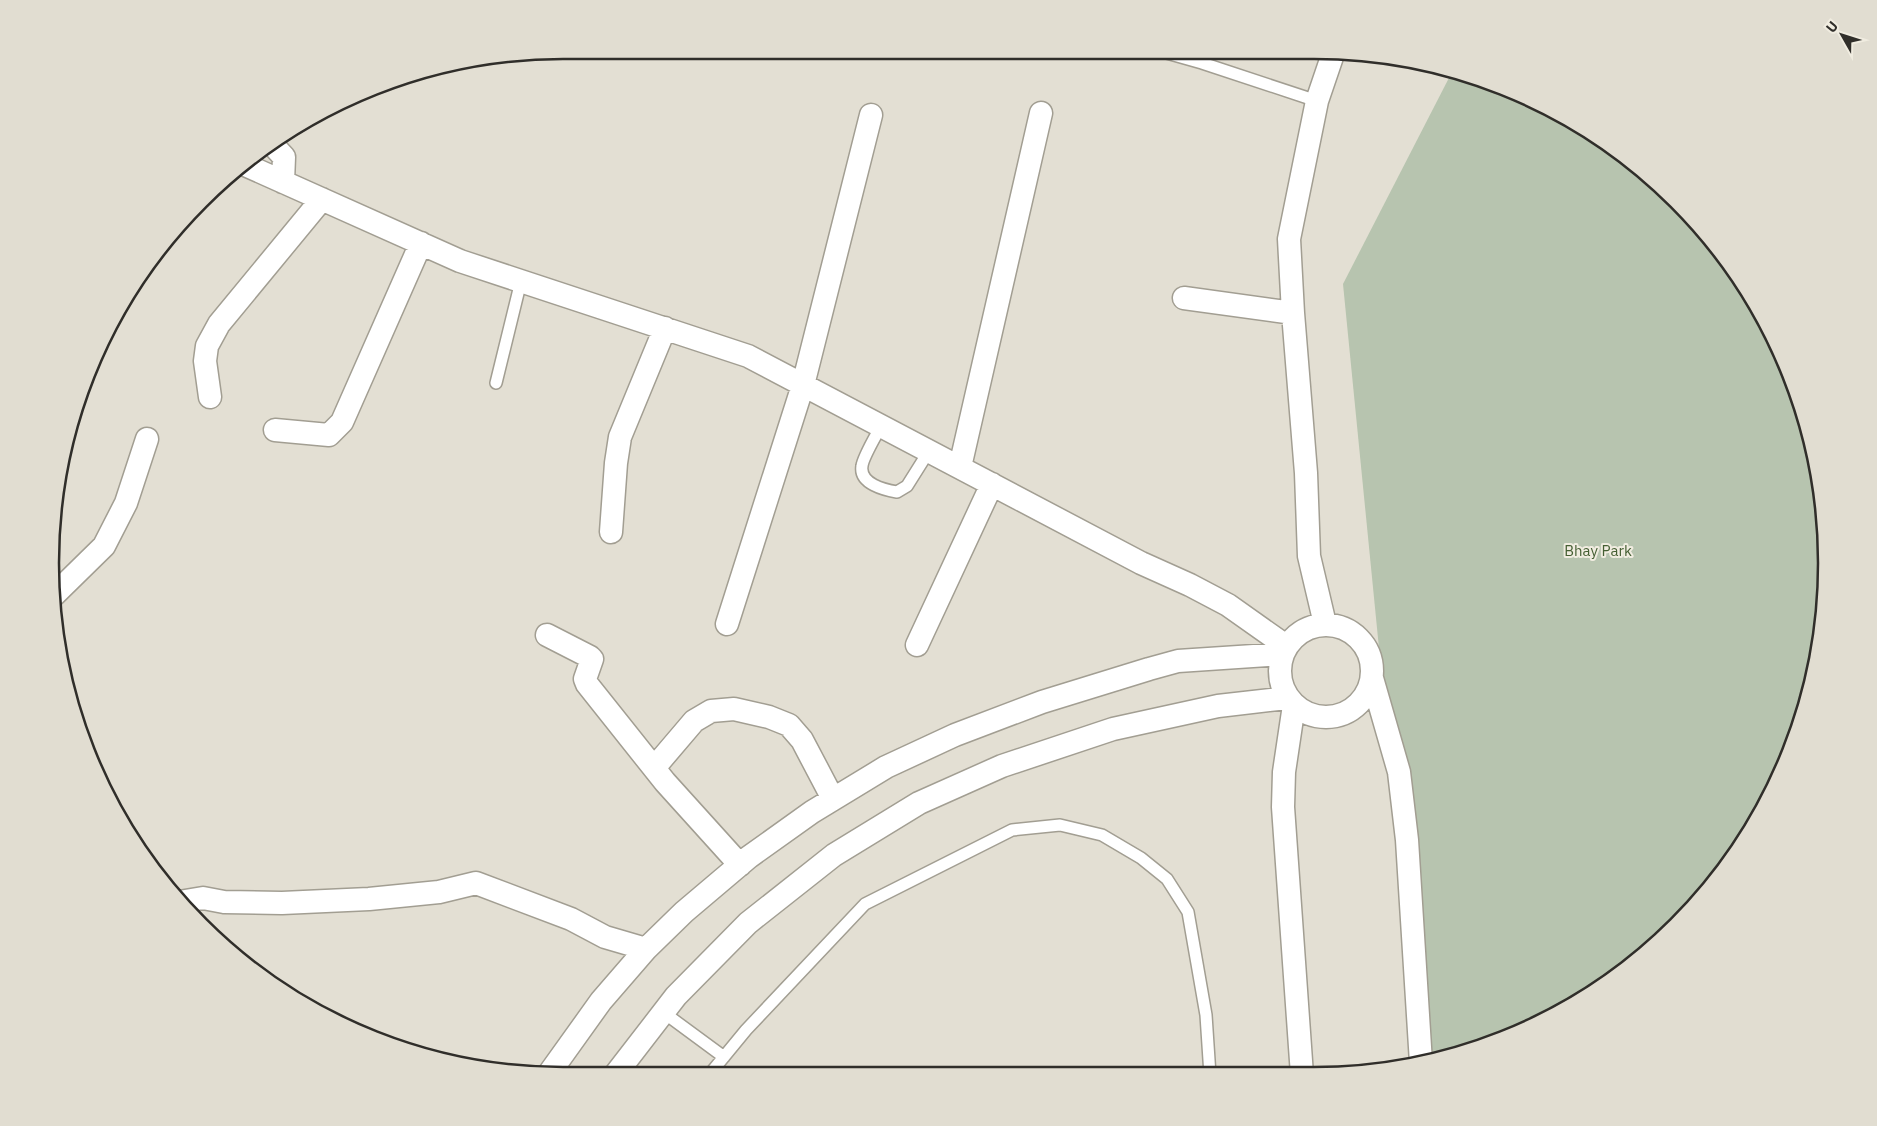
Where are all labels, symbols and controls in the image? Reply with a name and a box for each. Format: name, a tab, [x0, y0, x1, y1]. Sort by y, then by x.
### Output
north arrow	[1817, 10, 1867, 60]
text: U	[1822, 17, 1842, 36]
park label: Bhay Park	[1564, 541, 1632, 560]

